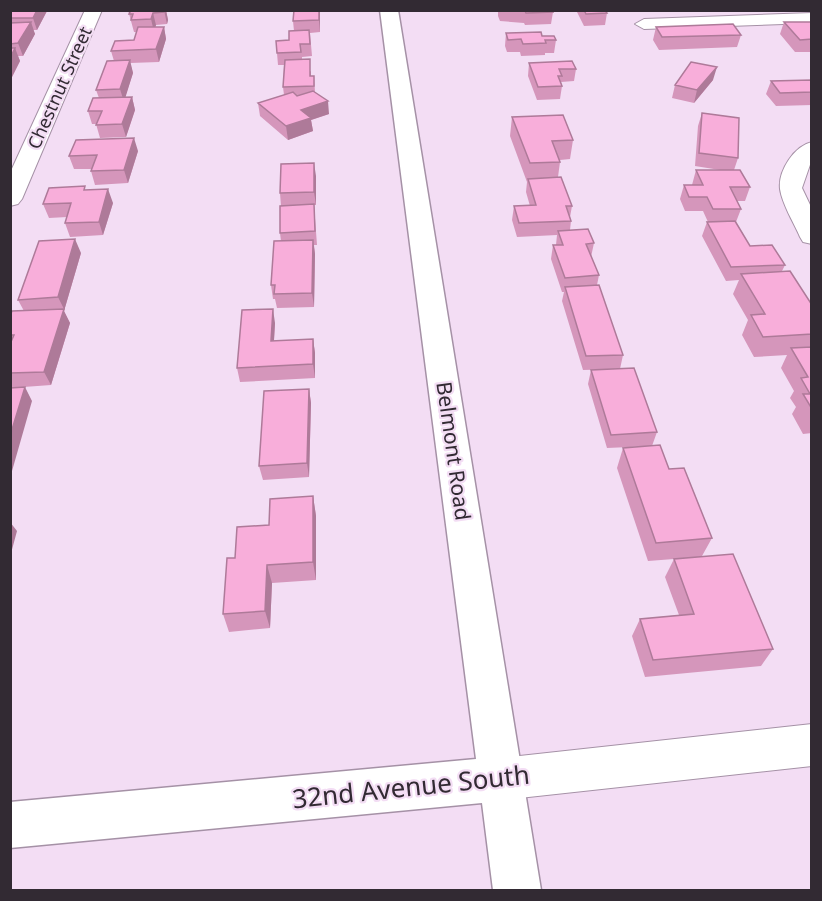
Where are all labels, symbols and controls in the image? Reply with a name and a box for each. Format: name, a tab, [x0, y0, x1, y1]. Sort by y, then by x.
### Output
street label: Chestnut Street	[21, 22, 97, 153]
street label: Belmont Road	[430, 380, 478, 522]
street label: 32nd Avenue South	[291, 756, 531, 816]

